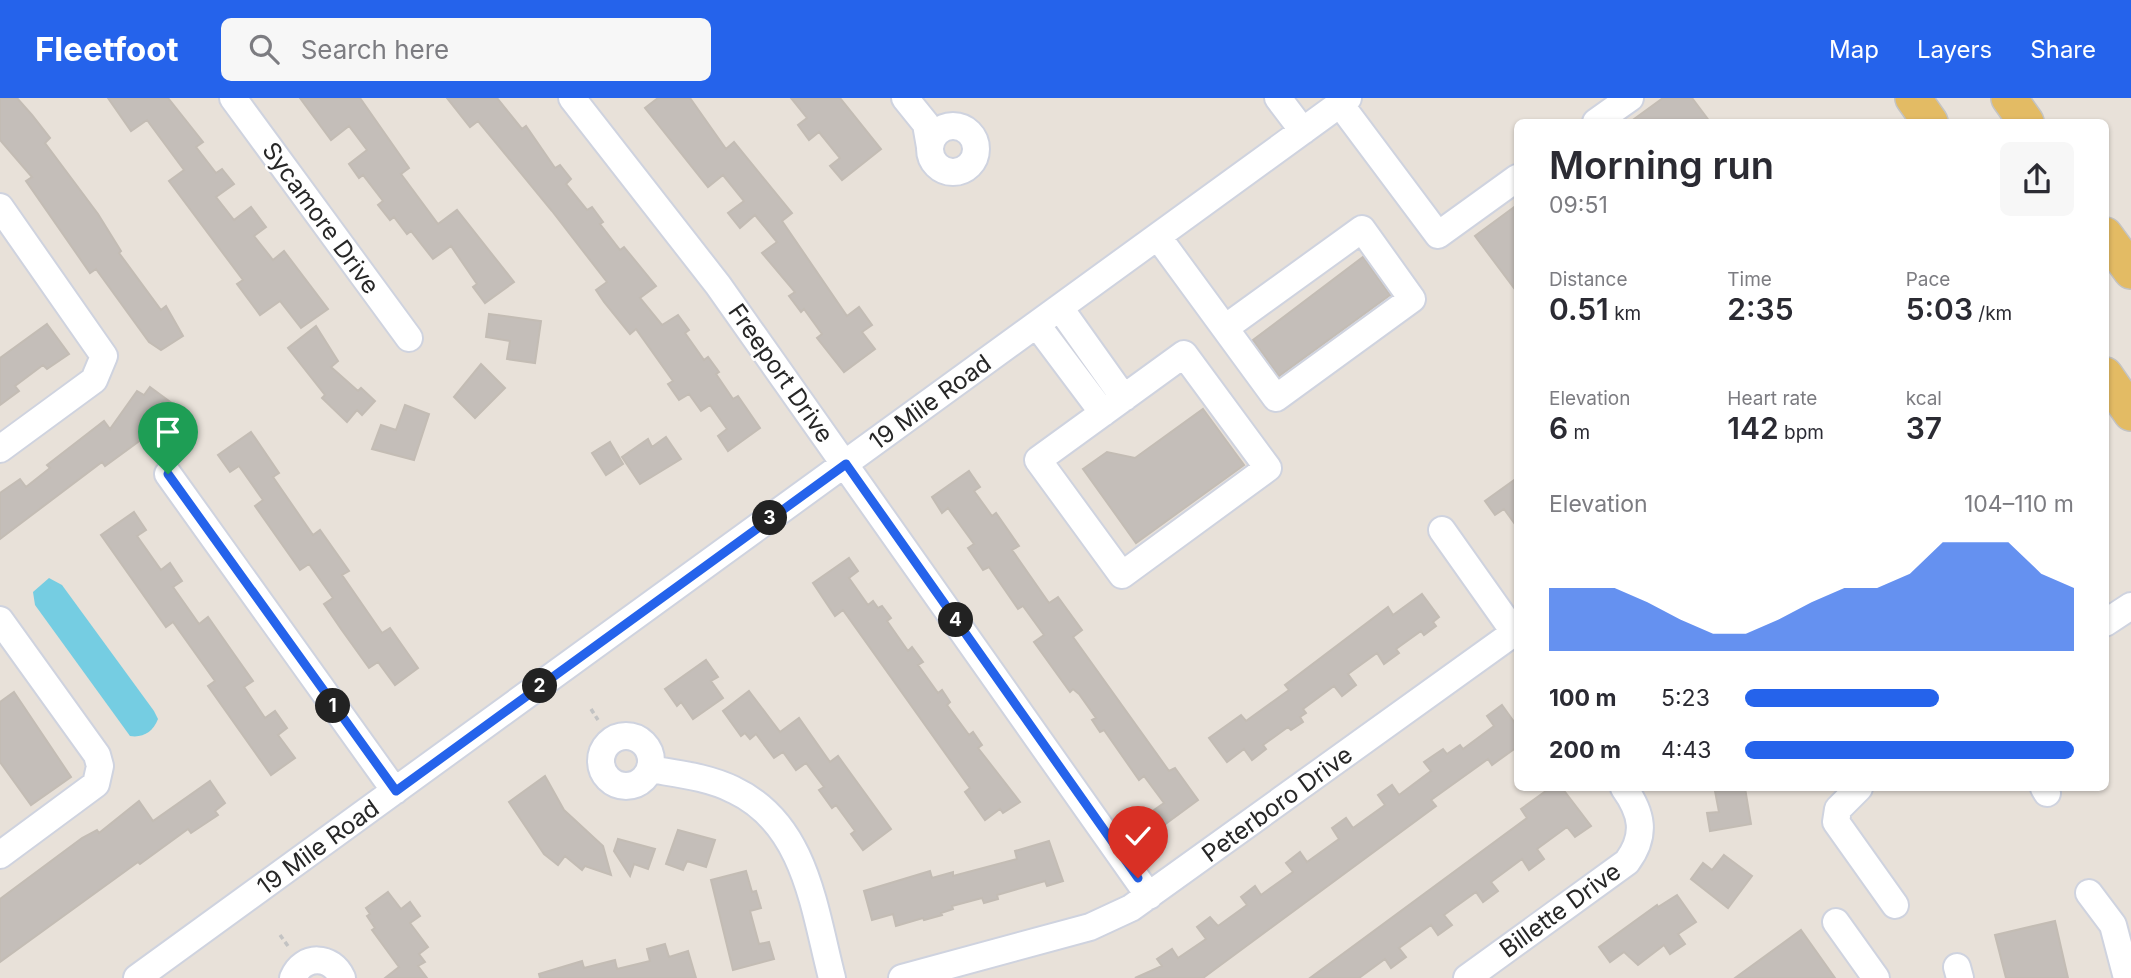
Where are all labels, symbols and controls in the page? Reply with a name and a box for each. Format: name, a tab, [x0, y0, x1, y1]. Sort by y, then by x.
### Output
search box	[221, 18, 711, 81]
text: Fleetfoot	[35, 29, 179, 69]
icon: search	[245, 30, 283, 68]
text: Search here	[301, 34, 449, 65]
text: Map	[1829, 35, 1879, 64]
text: Layers	[1917, 35, 1992, 64]
text: Share	[2030, 35, 2096, 64]
street label: Sycamore Drive	[256, 137, 386, 299]
text: Morning run	[1549, 142, 1774, 188]
button: share	[2000, 142, 2074, 216]
text: 09:51	[1549, 191, 1608, 219]
text: Distance	[1549, 268, 1627, 291]
text: Time	[1727, 268, 1772, 291]
text: Pace	[1906, 268, 1950, 291]
text: 0.51	[1549, 291, 1609, 327]
text: 2:35	[1727, 291, 1794, 327]
text: 5:03	[1906, 291, 1973, 327]
street label: Freeport Drive	[722, 298, 840, 448]
text: km	[1609, 302, 1641, 325]
text: /km	[1973, 302, 2012, 325]
street label: 19 Mile Road	[863, 348, 997, 456]
text: Elevation	[1549, 387, 1630, 410]
text: Heart rate	[1727, 387, 1817, 410]
text: kcal	[1906, 387, 1942, 410]
pin	[138, 402, 198, 474]
text: 6	[1549, 410, 1568, 446]
text: 142	[1727, 410, 1779, 446]
text: 37	[1906, 410, 1942, 446]
icon: arrive	[149, 413, 187, 451]
text: m	[1568, 421, 1590, 444]
text: bpm	[1779, 421, 1824, 444]
text: Elevation	[1549, 490, 1648, 518]
text: 104–110 m	[1964, 490, 2074, 518]
pin: 3	[752, 500, 788, 536]
text: 3	[763, 506, 776, 529]
pin: 4	[939, 602, 974, 638]
text: 4	[949, 608, 962, 631]
pin: 2	[522, 668, 558, 704]
text: 2	[534, 674, 545, 697]
text: 100 m	[1549, 684, 1616, 712]
text: 5:23	[1661, 684, 1710, 712]
pin: 1	[316, 688, 350, 724]
text: 1	[328, 694, 337, 717]
text: 200 m	[1549, 736, 1621, 764]
text: 4:43	[1661, 736, 1712, 764]
street label: Peterboro Drive	[1196, 740, 1358, 868]
street label: 19 Mile Road	[251, 793, 385, 901]
pin	[1108, 806, 1168, 878]
icon: check	[1119, 817, 1157, 855]
street label: Billette Drive	[1494, 856, 1626, 964]

